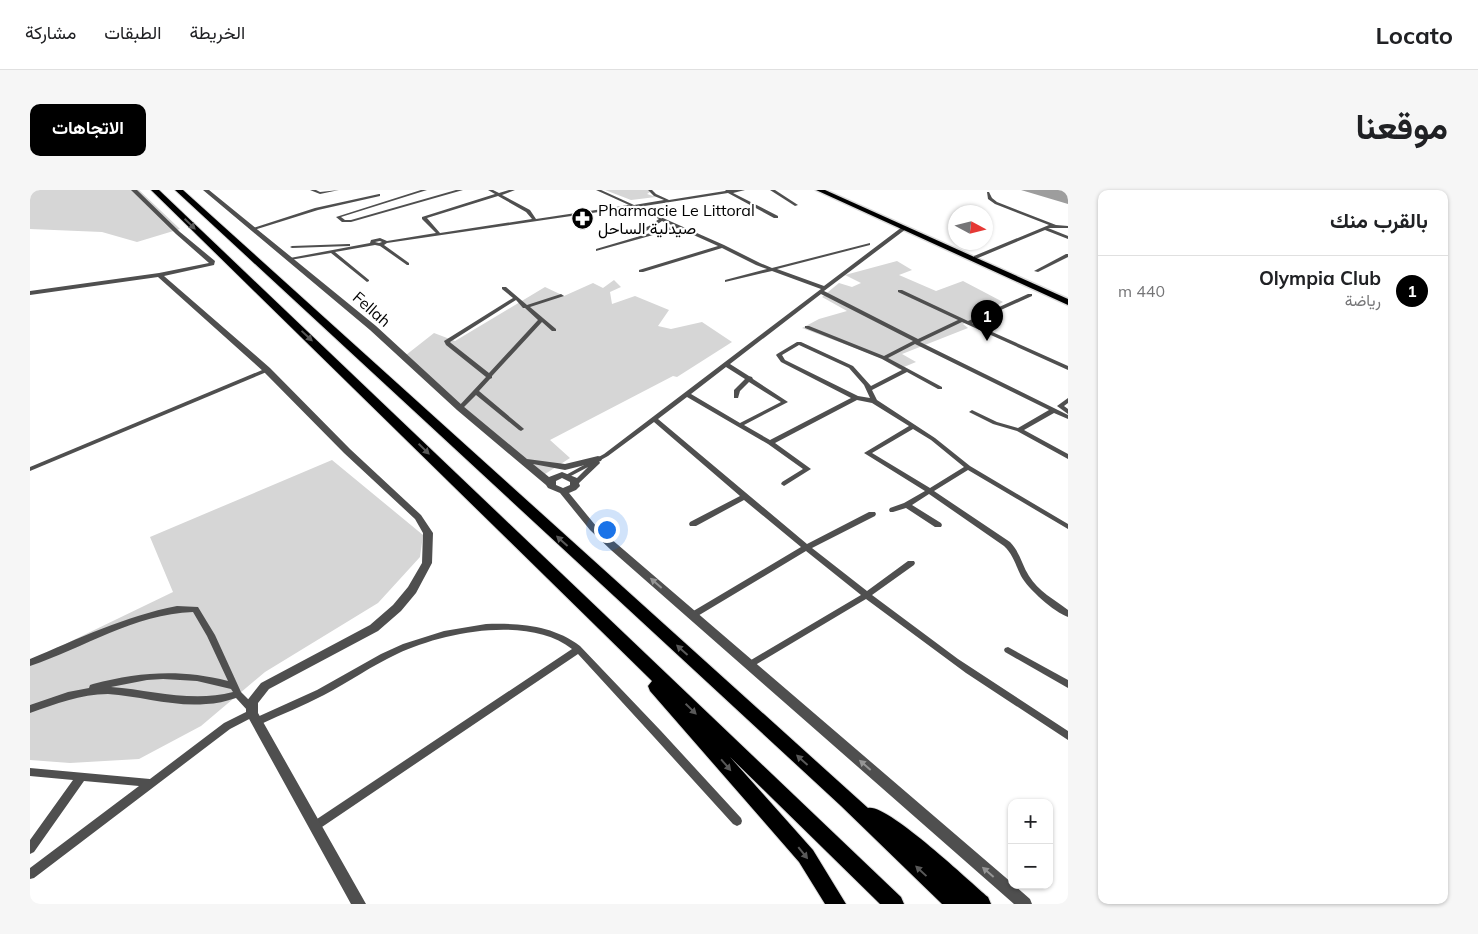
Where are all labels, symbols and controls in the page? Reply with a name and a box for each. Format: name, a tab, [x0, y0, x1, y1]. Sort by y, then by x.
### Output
text: Locato	[1375, 20, 1453, 50]
text: مشاركة	[25, 21, 76, 44]
text: الطبقات	[104, 21, 161, 44]
text: الخريطة	[189, 21, 245, 44]
button: الاتجاهات	[30, 104, 146, 156]
text: موقعنا	[1355, 104, 1448, 148]
place label: Pharmacie Le Littoral صيدلية الساحل	[598, 200, 755, 239]
north arrow	[948, 205, 993, 250]
pharmacy icon: Pharmacie Le Littoral صيدلية الساحل	[570, 207, 594, 231]
text: بالقرب منك	[1330, 207, 1428, 233]
one-way arrow	[184, 218, 196, 230]
text: Olympia Club	[1259, 266, 1381, 290]
text: 440 m	[1118, 281, 1165, 301]
text: 1	[1407, 281, 1417, 301]
street label: Fellah	[349, 287, 395, 331]
text: رياضة	[1345, 290, 1381, 310]
pin: 1	[971, 300, 1003, 341]
one-way arrow	[301, 330, 313, 342]
one-way arrow	[418, 443, 430, 455]
your location	[594, 517, 620, 543]
one-way arrow	[556, 535, 568, 547]
one-way arrow	[649, 578, 662, 589]
one-way arrow	[676, 644, 688, 656]
one-way arrow	[685, 703, 697, 715]
one-way arrow	[797, 754, 809, 766]
one-way arrow	[720, 759, 732, 771]
one-way arrow	[859, 760, 872, 771]
map controls	[1008, 799, 1053, 889]
button: +	[1008, 799, 1053, 844]
button: −	[1008, 844, 1053, 889]
one-way arrow	[798, 846, 809, 859]
one-way arrow	[915, 865, 927, 877]
one-way arrow	[982, 867, 994, 878]

